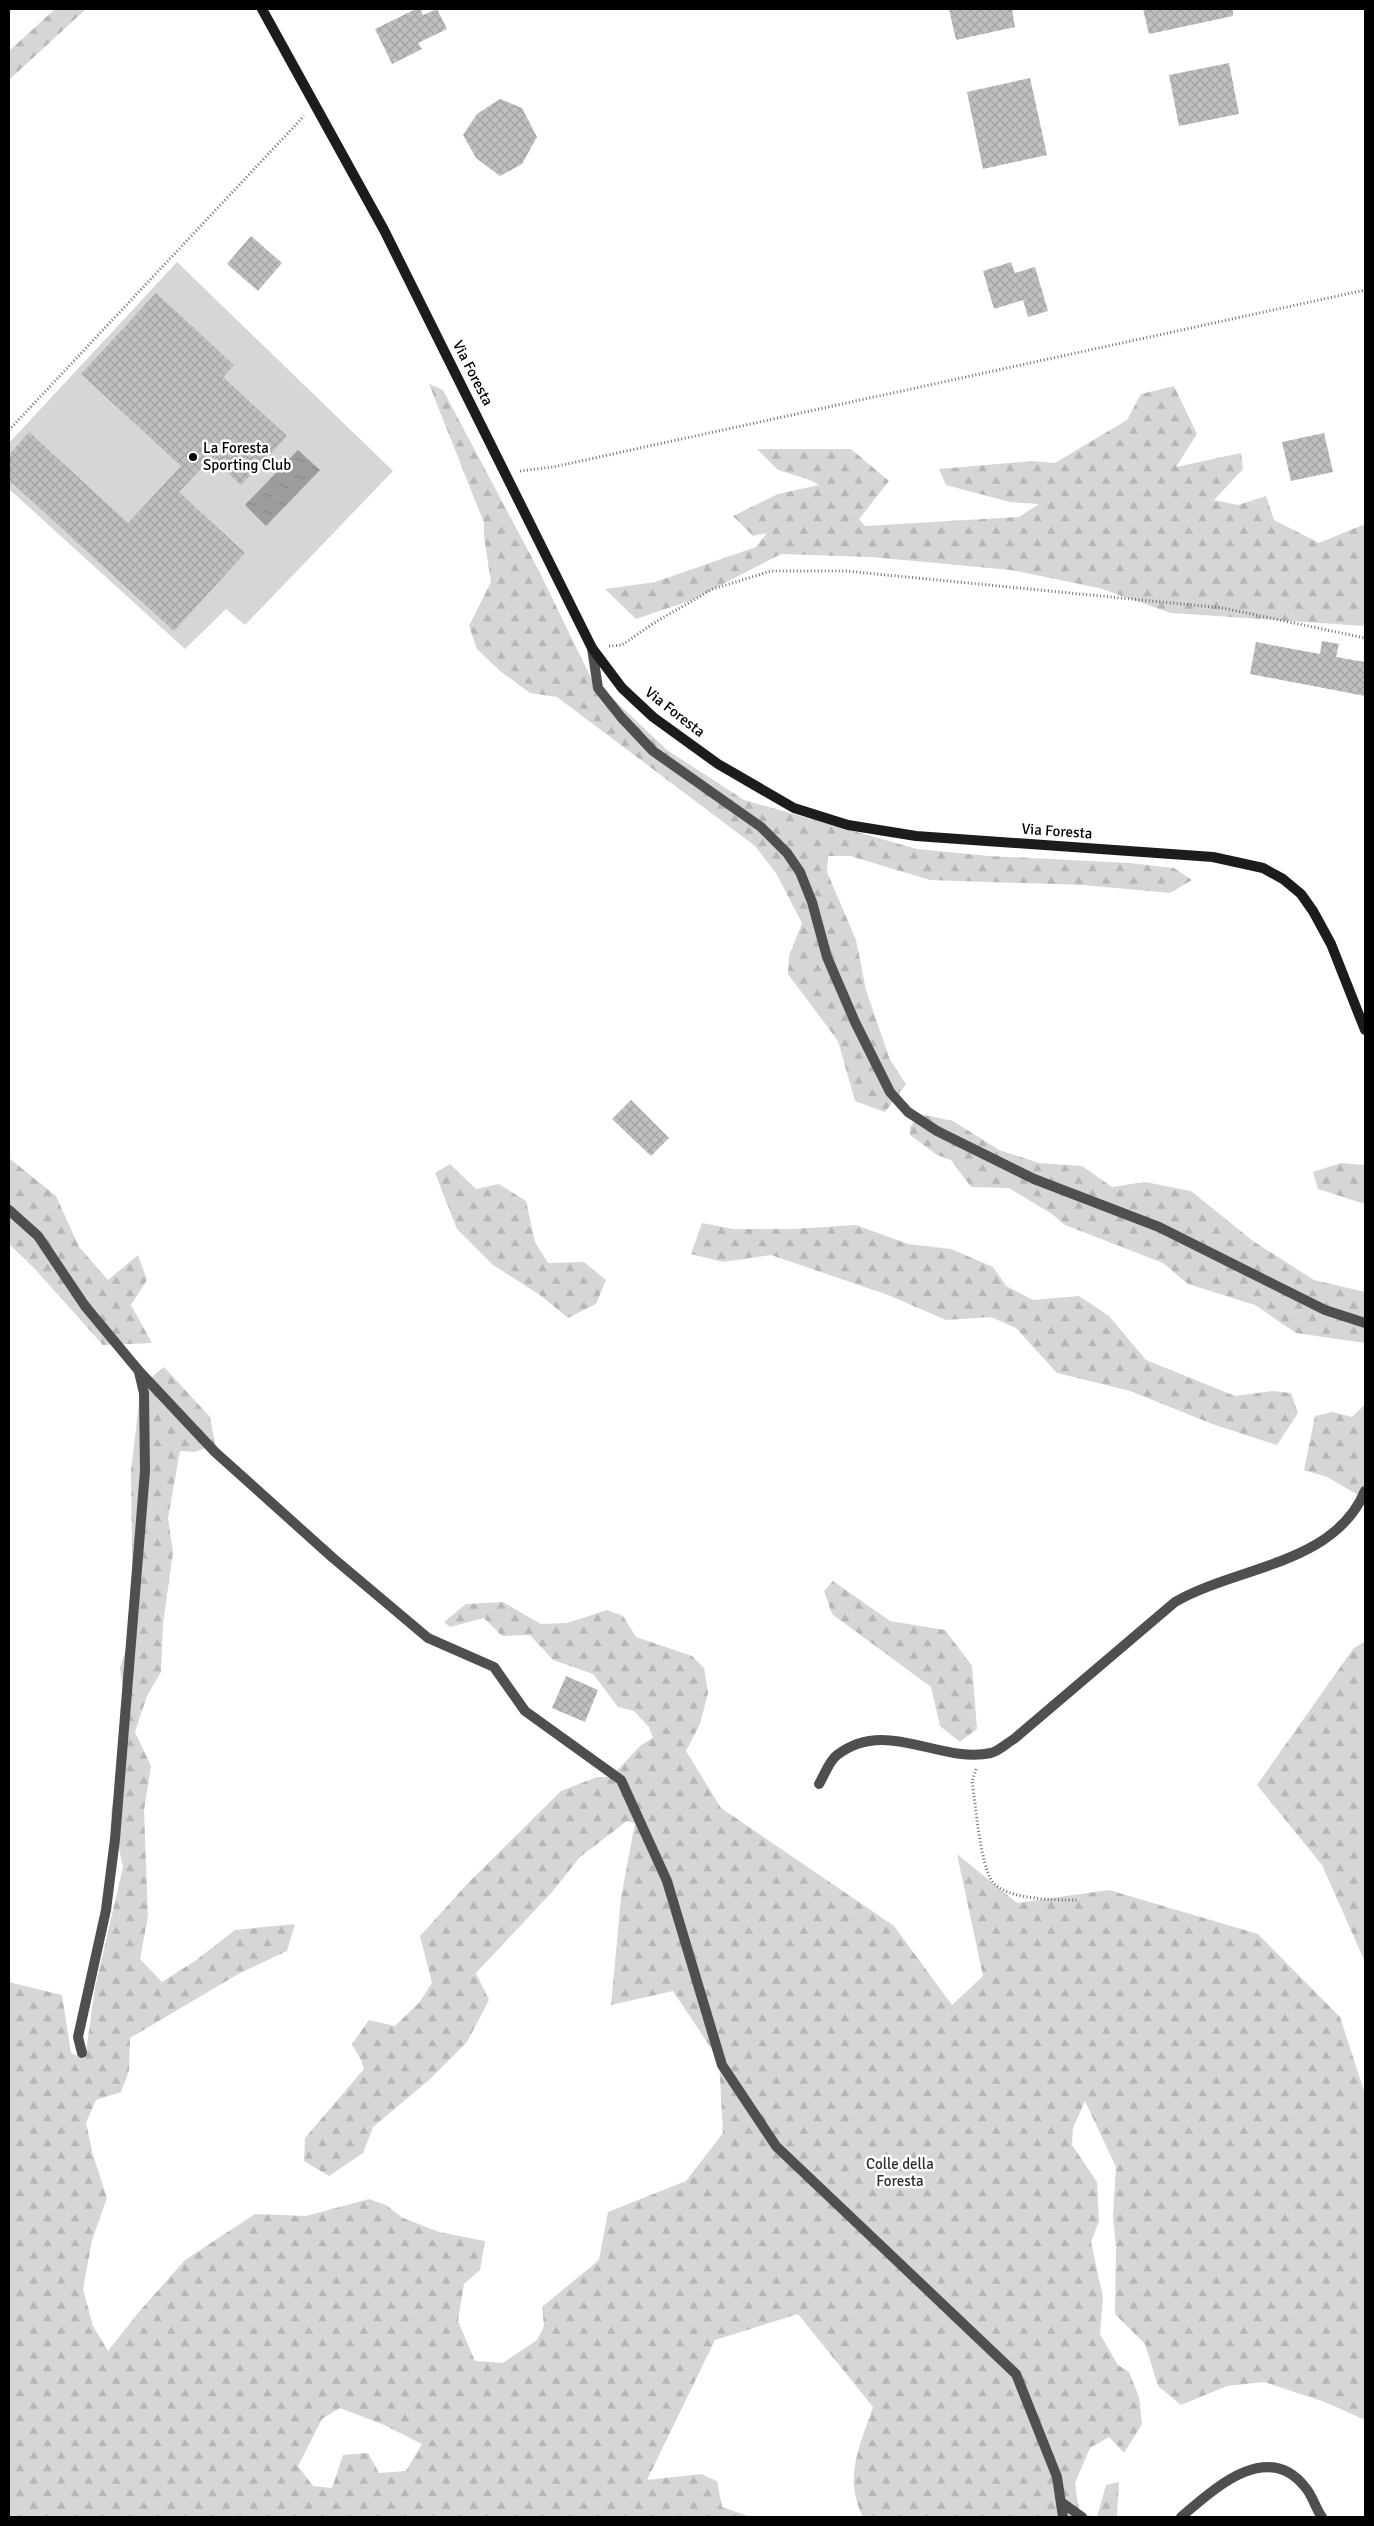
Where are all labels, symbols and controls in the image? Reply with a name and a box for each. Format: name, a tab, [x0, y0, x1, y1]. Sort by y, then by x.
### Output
street label: Via Foresta	[449, 337, 497, 409]
place label: La Foresta Sporting Club	[203, 439, 291, 474]
marker: La Foresta Sporting Club	[187, 451, 199, 463]
street label: Via Foresta	[642, 683, 708, 741]
street label: Via Foresta	[1021, 820, 1093, 842]
park label: Colle della Foresta	[866, 2155, 934, 2190]

